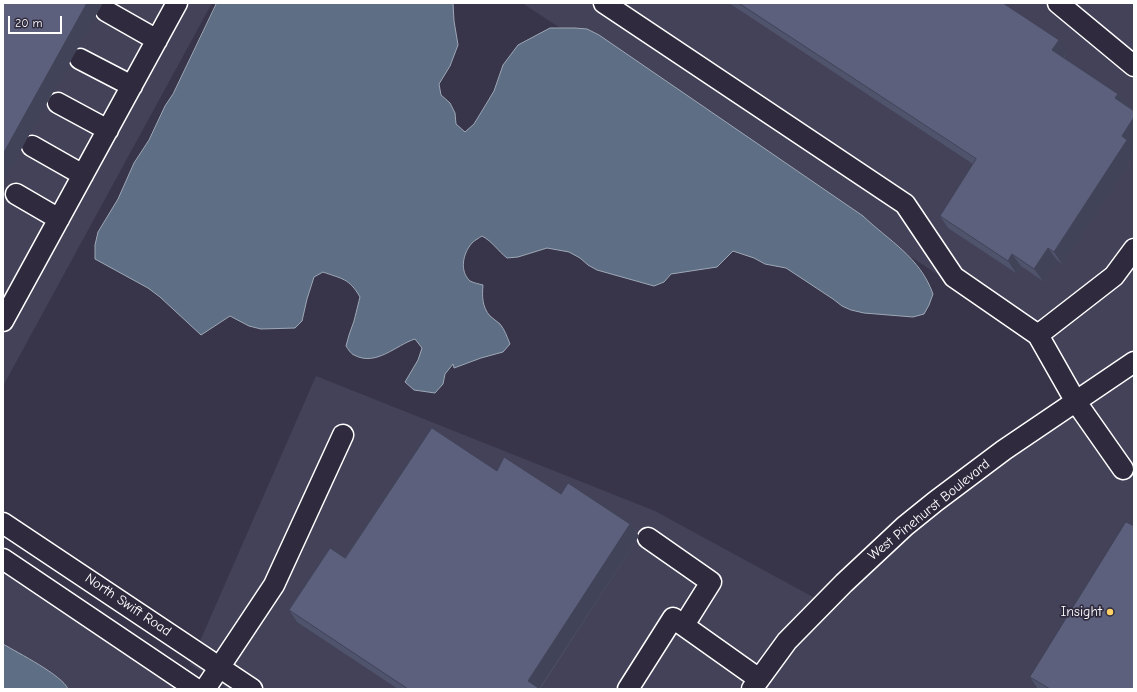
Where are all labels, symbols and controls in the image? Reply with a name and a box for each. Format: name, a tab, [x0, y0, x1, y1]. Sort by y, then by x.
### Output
scale bar	[10, 8, 64, 34]
text: 20 m	[15, 16, 43, 30]
street label: West Pinehurst Boulevard	[865, 456, 993, 564]
street label: North Swift Road	[82, 570, 174, 640]
place label: Insight	[1061, 604, 1102, 620]
marker: Insight	[1105, 607, 1115, 617]

